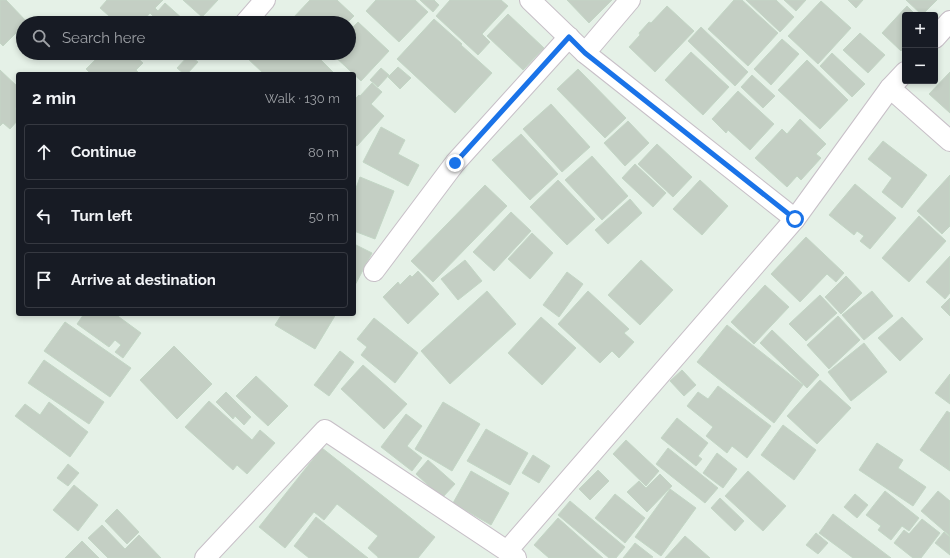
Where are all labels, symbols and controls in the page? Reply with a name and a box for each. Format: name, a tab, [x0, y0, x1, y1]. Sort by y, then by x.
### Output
map controls	[902, 12, 938, 84]
button: +	[902, 12, 938, 48]
search box	[16, 16, 356, 60]
icon: search	[30, 27, 52, 49]
text: Search here	[62, 29, 145, 47]
button: −	[902, 48, 938, 84]
text: 2 min	[32, 88, 76, 108]
text: Walk · 130 m	[265, 91, 340, 106]
icon: ahead	[33, 141, 55, 163]
text: Continue	[71, 143, 136, 161]
text: 80 m	[308, 145, 339, 160]
route end	[446, 154, 464, 172]
icon: left	[33, 205, 55, 227]
text: Turn left	[71, 207, 132, 225]
text: 50 m	[309, 209, 339, 224]
route start	[786, 210, 804, 228]
icon: arrive	[33, 269, 55, 291]
text: Arrive at destination	[71, 271, 216, 289]

